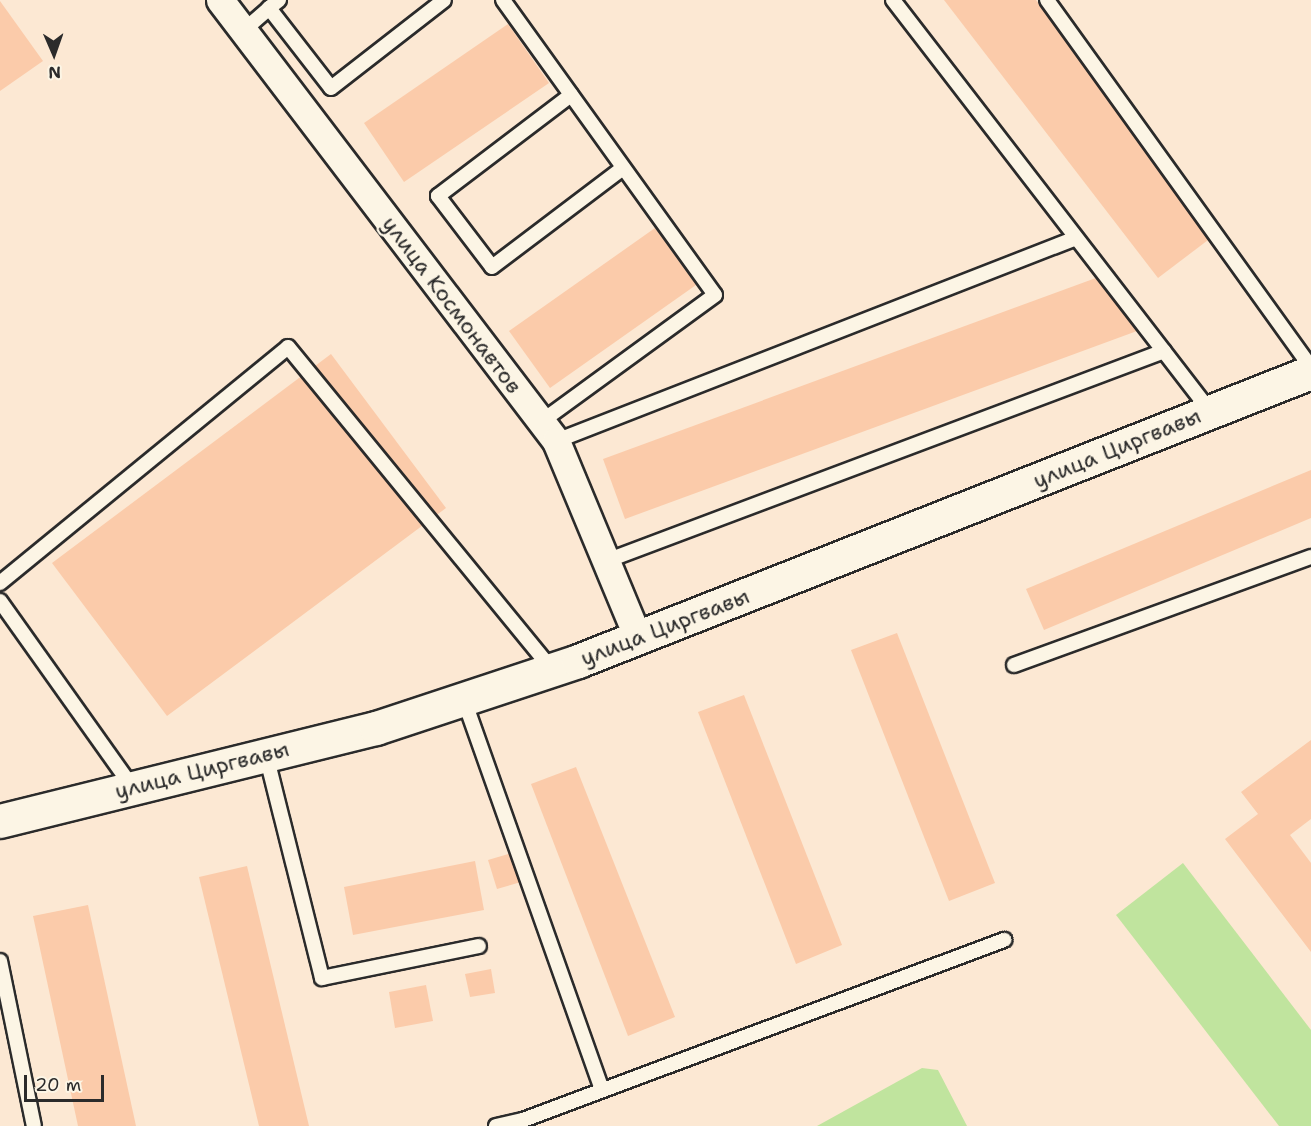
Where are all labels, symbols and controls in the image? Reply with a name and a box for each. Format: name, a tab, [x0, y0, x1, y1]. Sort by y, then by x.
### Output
north arrow	[24, 24, 84, 84]
text: N	[48, 62, 61, 83]
street label: улица Космонавтов	[377, 211, 527, 399]
street label: улица Циргвавы	[1029, 402, 1205, 494]
street label: улица Циргвавы	[577, 583, 753, 671]
street label: улица Циргвавы	[112, 736, 292, 804]
scale bar	[27, 1063, 106, 1101]
text: 20 m	[35, 1073, 81, 1097]

